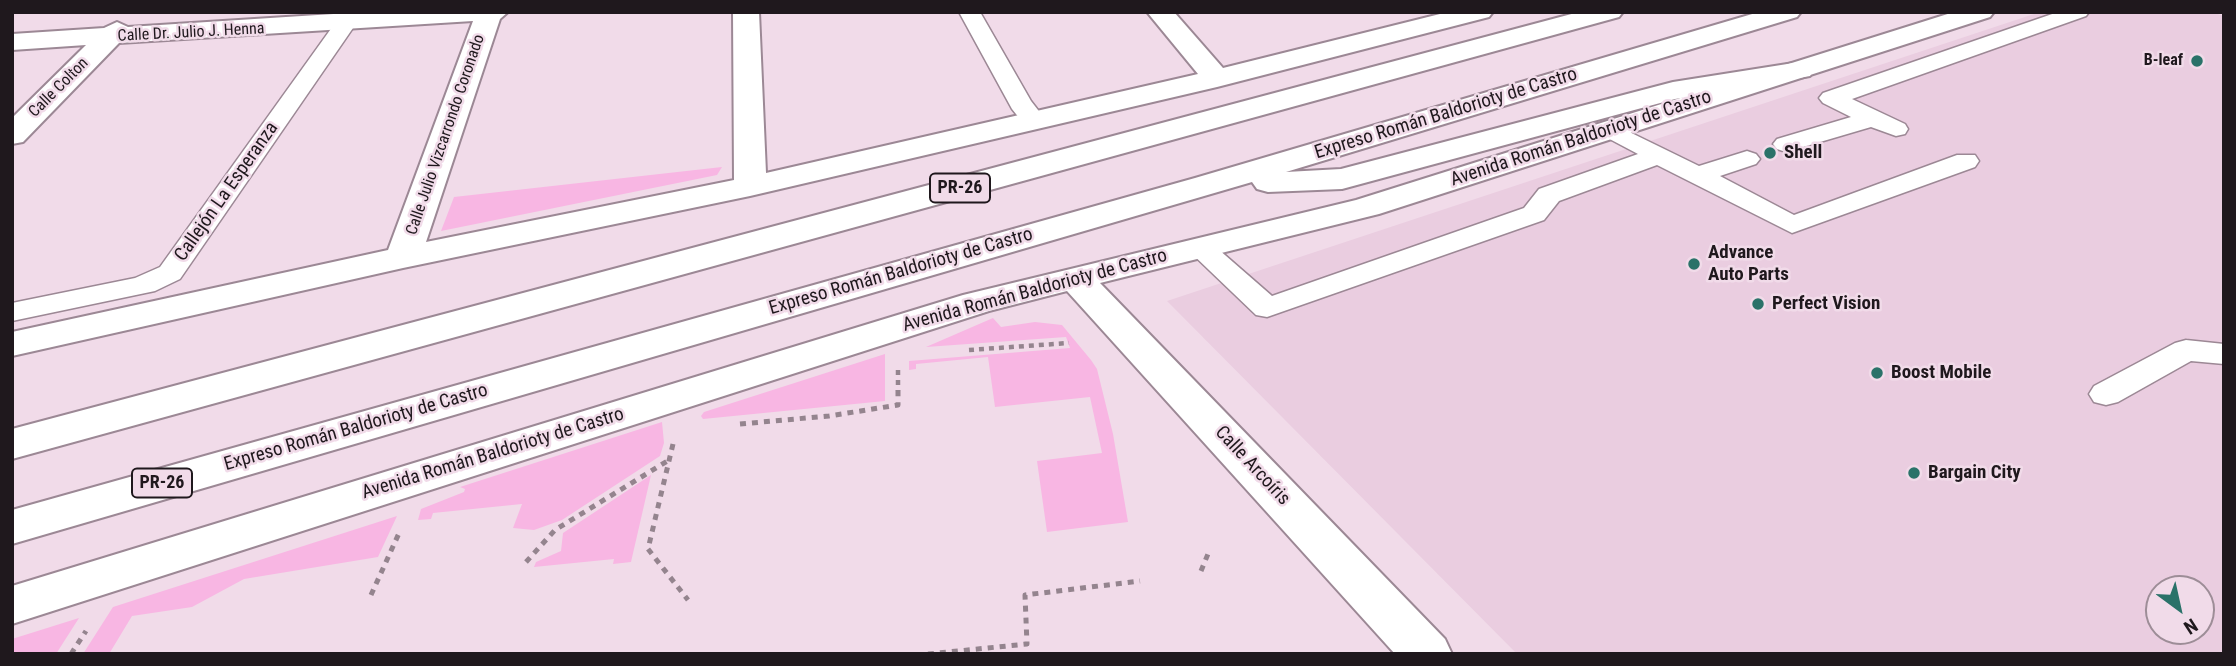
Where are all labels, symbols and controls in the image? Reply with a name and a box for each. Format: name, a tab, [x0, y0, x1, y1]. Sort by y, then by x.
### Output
street label: Calle Dr. Julio J. Henna	[117, 20, 265, 46]
street label: Calle Julio Vizcarrondo Coronado	[403, 32, 489, 238]
place label: B-leaf	[2144, 51, 2183, 71]
marker: B-leaf	[2189, 53, 2205, 69]
street label: Calle Colton	[25, 54, 93, 122]
street label: Expreso Román Baldorioty de Castro	[1312, 63, 1580, 165]
street label: Avenida Román Baldorioty de Castro	[1448, 86, 1714, 192]
street label: Callejón La Esperanza	[170, 118, 284, 266]
place label: Shell	[1784, 142, 1822, 164]
marker: Shell	[1762, 145, 1778, 161]
road number: PR-26	[930, 174, 990, 202]
street label: Expreso Román Baldorioty de Castro	[767, 223, 1035, 321]
place label: Advance Auto Parts	[1708, 242, 1789, 286]
street label: Avenida Román Baldorioty de Castro	[900, 245, 1170, 337]
marker: Advance Auto Parts	[1686, 256, 1702, 272]
place label: Perfect Vision	[1772, 293, 1880, 315]
marker: Perfect Vision	[1750, 296, 1766, 312]
place label: Boost Mobile	[1891, 362, 1991, 384]
marker: Boost Mobile	[1869, 365, 1885, 381]
street label: Expreso Román Baldorioty de Castro	[222, 379, 490, 477]
street label: Avenida Román Baldorioty de Castro	[359, 403, 627, 505]
street label: Calle Arcoíris	[1210, 422, 1294, 510]
place label: Bargain City	[1928, 462, 2021, 484]
marker: Bargain City	[1906, 465, 1922, 481]
road number: PR-26	[132, 468, 192, 498]
north arrow	[2145, 575, 2215, 645]
text: N	[2179, 614, 2202, 639]

